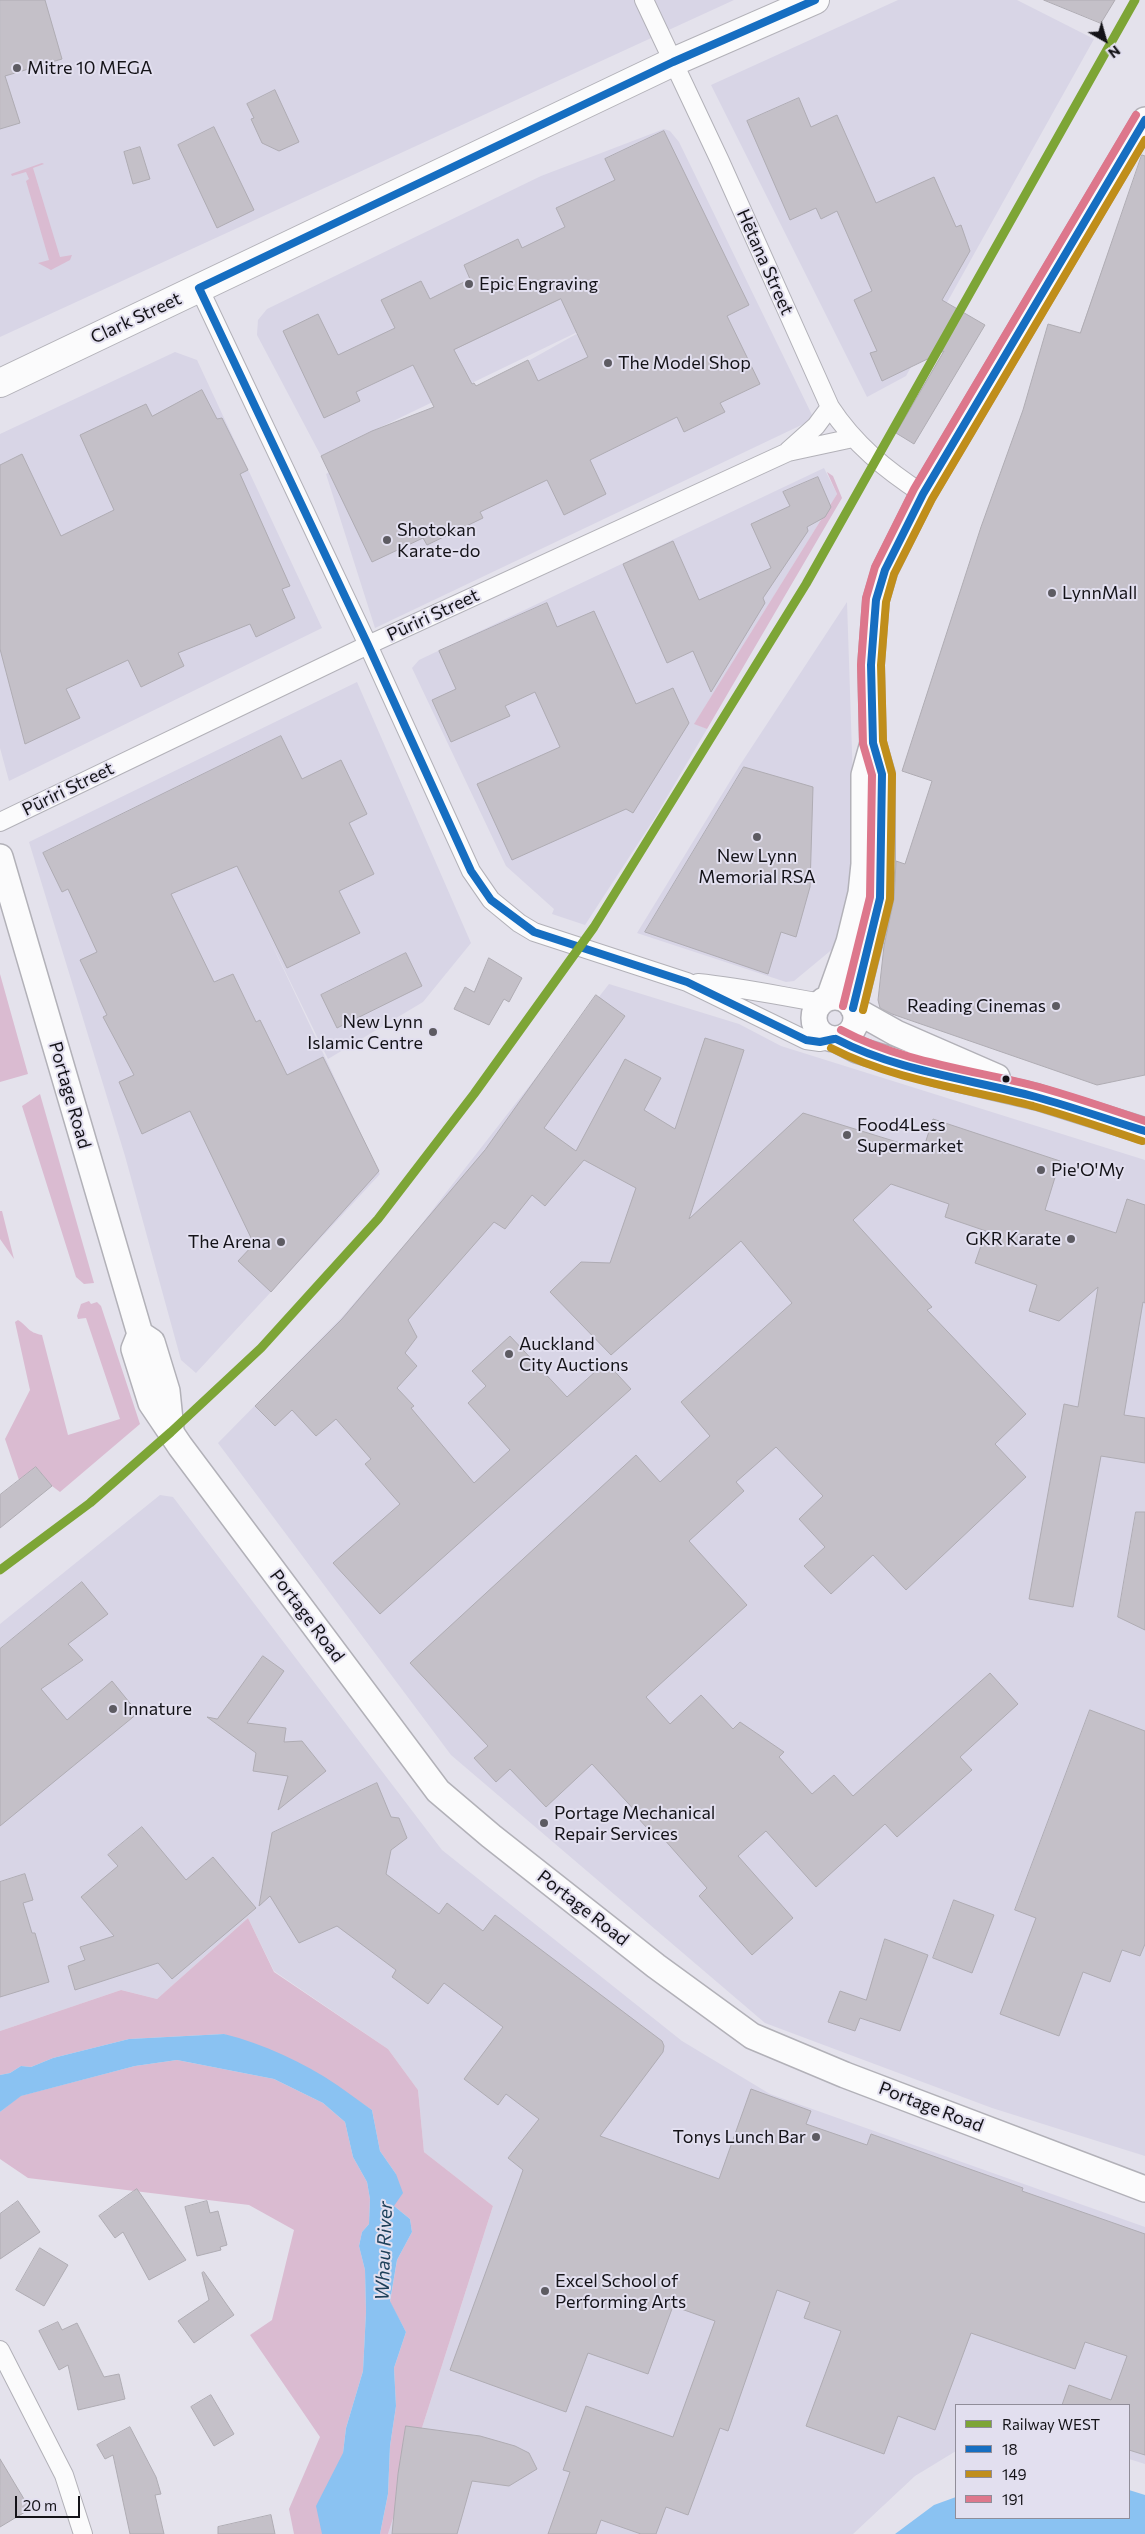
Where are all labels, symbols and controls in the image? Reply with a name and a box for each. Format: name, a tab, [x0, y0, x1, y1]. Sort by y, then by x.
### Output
north arrow	[1080, 15, 1130, 65]
text: N	[1105, 42, 1124, 62]
place label: Mitre 10 MEGA	[27, 57, 152, 79]
marker: Mitre 10 MEGA	[11, 62, 23, 74]
street label: Hētana Street	[732, 206, 798, 318]
place label: Epic Engraving	[479, 273, 598, 295]
marker: Epic Engraving	[463, 278, 475, 290]
street label: Clark Street	[87, 288, 185, 348]
place label: The Model Shop	[618, 352, 751, 374]
marker: The Model Shop	[602, 357, 614, 369]
place label: Shotokan Karate-do	[397, 519, 480, 562]
marker: Shotokan Karate-do	[381, 534, 393, 546]
place label: LynnMall	[1062, 582, 1137, 604]
street label: Pūriri Street	[383, 584, 483, 646]
marker: LynnMall	[1046, 587, 1058, 599]
street label: Pūriri Street	[19, 758, 117, 820]
marker: New Lynn Memorial RSA	[751, 831, 763, 843]
place label: New Lynn Memorial RSA	[698, 845, 816, 888]
place label: Reading Cinemas	[907, 995, 1046, 1017]
marker: Reading Cinemas	[1050, 1000, 1062, 1012]
place label: New Lynn Islamic Centre	[307, 1011, 423, 1054]
marker: New Lynn Islamic Centre	[427, 1026, 439, 1038]
street label: Portage Road	[44, 1039, 96, 1151]
unlabelled marker	[1001, 1074, 1011, 1084]
place label: Food4Less Supermarket	[857, 1114, 963, 1156]
marker: Food4Less Supermarket	[841, 1129, 853, 1141]
place label: Pie'O'My	[1051, 1159, 1124, 1181]
marker: Pie'O'My	[1035, 1164, 1047, 1176]
place label: GKR Karate	[966, 1228, 1061, 1250]
place label: The Arena	[188, 1231, 271, 1253]
marker: GKR Karate	[1065, 1233, 1077, 1245]
marker: The Arena	[275, 1236, 287, 1248]
place label: Auckland City Auctions	[519, 1333, 629, 1376]
marker: Auckland City Auctions	[503, 1348, 515, 1360]
street label: Portage Road	[265, 1565, 349, 1667]
place label: Innature	[123, 1698, 192, 1720]
marker: Innature	[107, 1703, 119, 1715]
place label: Portage Mechanical Repair Services	[554, 1802, 715, 1845]
marker: Portage Mechanical Repair Services	[538, 1817, 550, 1829]
street label: Portage Road	[533, 1866, 633, 1950]
street label: Portage Road	[876, 2077, 986, 2137]
place label: Tonys Lunch Bar	[673, 2126, 806, 2148]
marker: Tonys Lunch Bar	[810, 2131, 822, 2143]
water label: Whau River	[371, 2201, 397, 2301]
place label: Excel School of Performing Arts	[555, 2270, 686, 2312]
marker: Excel School of Performing Arts	[539, 2285, 551, 2297]
legend	[955, 2404, 1130, 2519]
text: Railway WEST	[1002, 2415, 1100, 2433]
text: 18	[1002, 2440, 1018, 2458]
text: 149	[1002, 2465, 1027, 2483]
scale bar	[18, 2486, 82, 2518]
text: 191	[1002, 2490, 1024, 2508]
text: 20 m	[23, 2496, 57, 2514]

